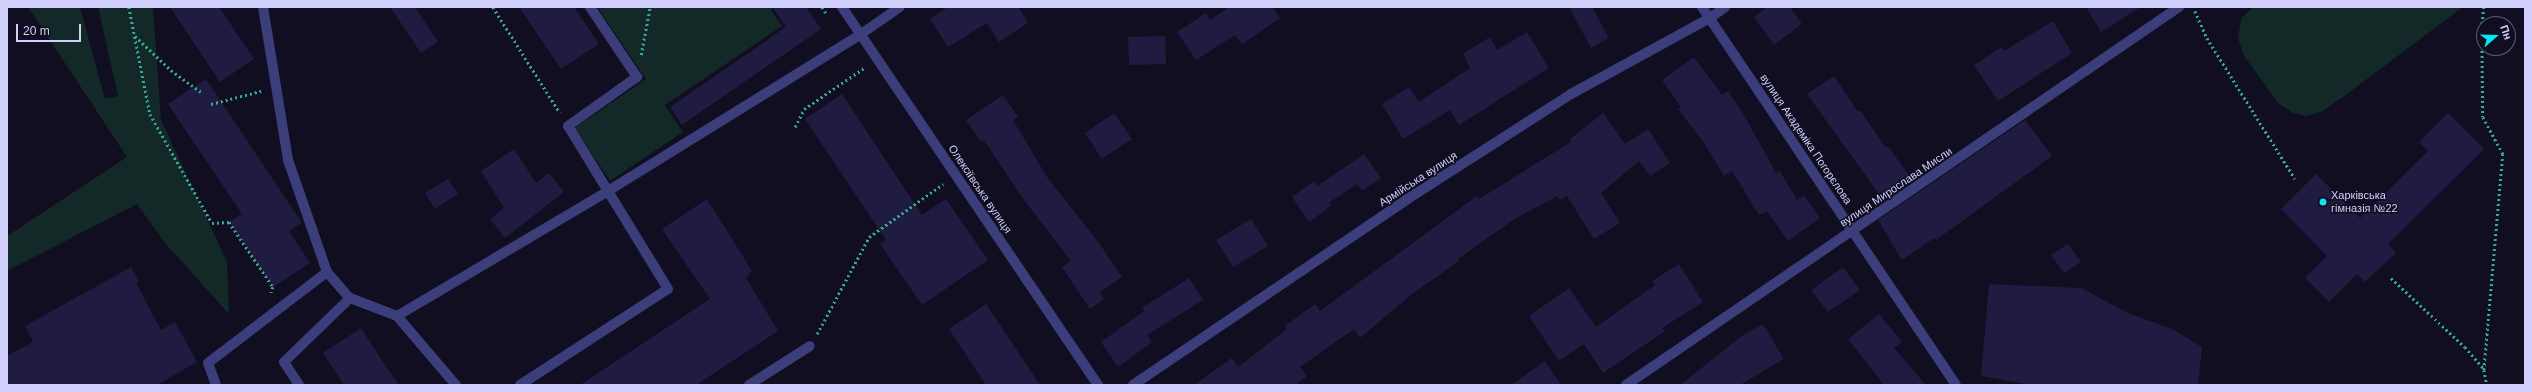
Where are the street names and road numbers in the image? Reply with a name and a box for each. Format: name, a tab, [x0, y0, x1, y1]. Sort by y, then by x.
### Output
street label: вулиця Академіка Погорєлова	[1757, 71, 1855, 207]
street label: Олексіївська вулиця	[946, 142, 1014, 236]
street label: вулиця Мирослава Мисли	[1837, 144, 1955, 230]
street label: Армійська вулиця	[1376, 149, 1460, 209]

